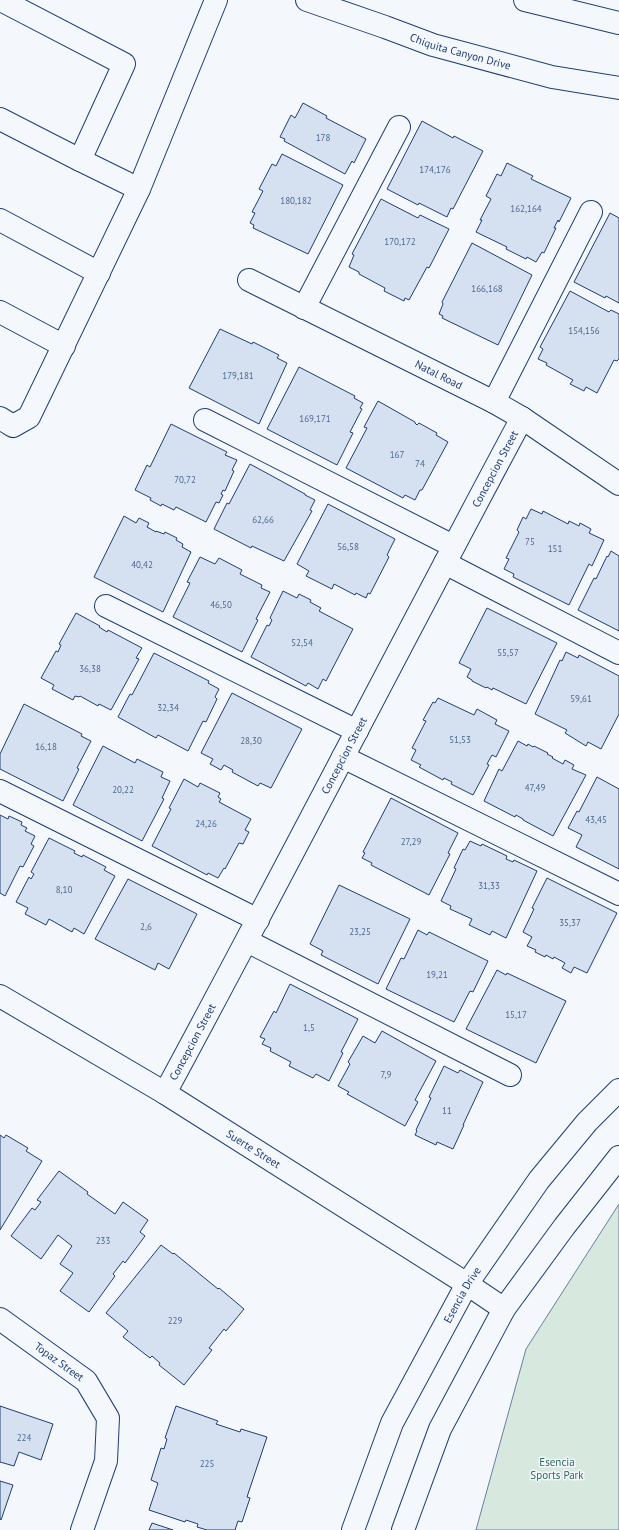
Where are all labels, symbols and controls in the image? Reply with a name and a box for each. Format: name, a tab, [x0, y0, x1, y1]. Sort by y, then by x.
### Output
street label: Chiquita Canyon Drive	[408, 30, 513, 73]
house number: 178	[316, 132, 330, 143]
house number: 174,176	[419, 164, 451, 175]
house number: 180,182	[280, 195, 312, 206]
house number: 162,164	[510, 203, 542, 214]
house number: 170,172	[384, 236, 416, 247]
house number: 166,168	[471, 283, 503, 294]
house number: 154,156	[568, 325, 600, 336]
street label: Natal Road	[413, 357, 465, 392]
house number: 179,181	[222, 370, 254, 381]
house number: 169,171	[299, 413, 331, 424]
street label: Concepcion Street	[469, 428, 521, 510]
house number: 167	[390, 449, 404, 460]
house number: 74	[415, 458, 425, 469]
house number: 70,72	[174, 474, 196, 485]
house number: 62,66	[252, 514, 274, 525]
house number: 75	[525, 536, 535, 547]
house number: 56,58	[337, 541, 359, 552]
house number: 151	[548, 543, 562, 554]
house number: 40,42	[131, 559, 153, 570]
house number: 46,50	[210, 599, 232, 610]
house number: 52,54	[291, 637, 313, 648]
house number: 55,57	[497, 647, 519, 658]
house number: 36,38	[79, 663, 101, 674]
house number: 59,61	[570, 693, 592, 704]
house number: 32,34	[157, 702, 179, 713]
street label: Concepcion Street	[318, 714, 370, 796]
house number: 51,53	[449, 734, 471, 745]
house number: 28,30	[240, 735, 262, 746]
house number: 16,18	[35, 741, 57, 752]
house number: 47,49	[525, 782, 545, 793]
house number: 20,22	[112, 784, 134, 795]
house number: 43,45	[585, 814, 607, 825]
house number: 24,26	[195, 818, 217, 829]
house number: 27,29	[401, 836, 421, 847]
house number: 31,33	[478, 880, 500, 891]
house number: 8,10	[56, 884, 72, 895]
house number: 35,37	[559, 917, 581, 928]
house number: 2,6	[140, 921, 152, 932]
house number: 23,25	[349, 926, 371, 937]
house number: 19,21	[426, 969, 448, 980]
street label: Concepcion Street	[166, 1001, 219, 1083]
house number: 15,17	[505, 1009, 527, 1020]
house number: 1,5	[303, 1022, 315, 1033]
house number: 7,9	[381, 1069, 392, 1080]
house number: 11	[442, 1105, 452, 1116]
street label: Suerte Street	[224, 1126, 283, 1171]
house number: 233	[96, 1235, 110, 1246]
street label: Esencia Drive	[440, 1263, 484, 1326]
house number: 229	[168, 1315, 182, 1326]
street label: Topaz Street	[32, 1339, 87, 1384]
house number: 224	[17, 1432, 31, 1443]
park label: Esencia Sports Park	[530, 1455, 584, 1482]
house number: 225	[200, 1458, 214, 1469]

